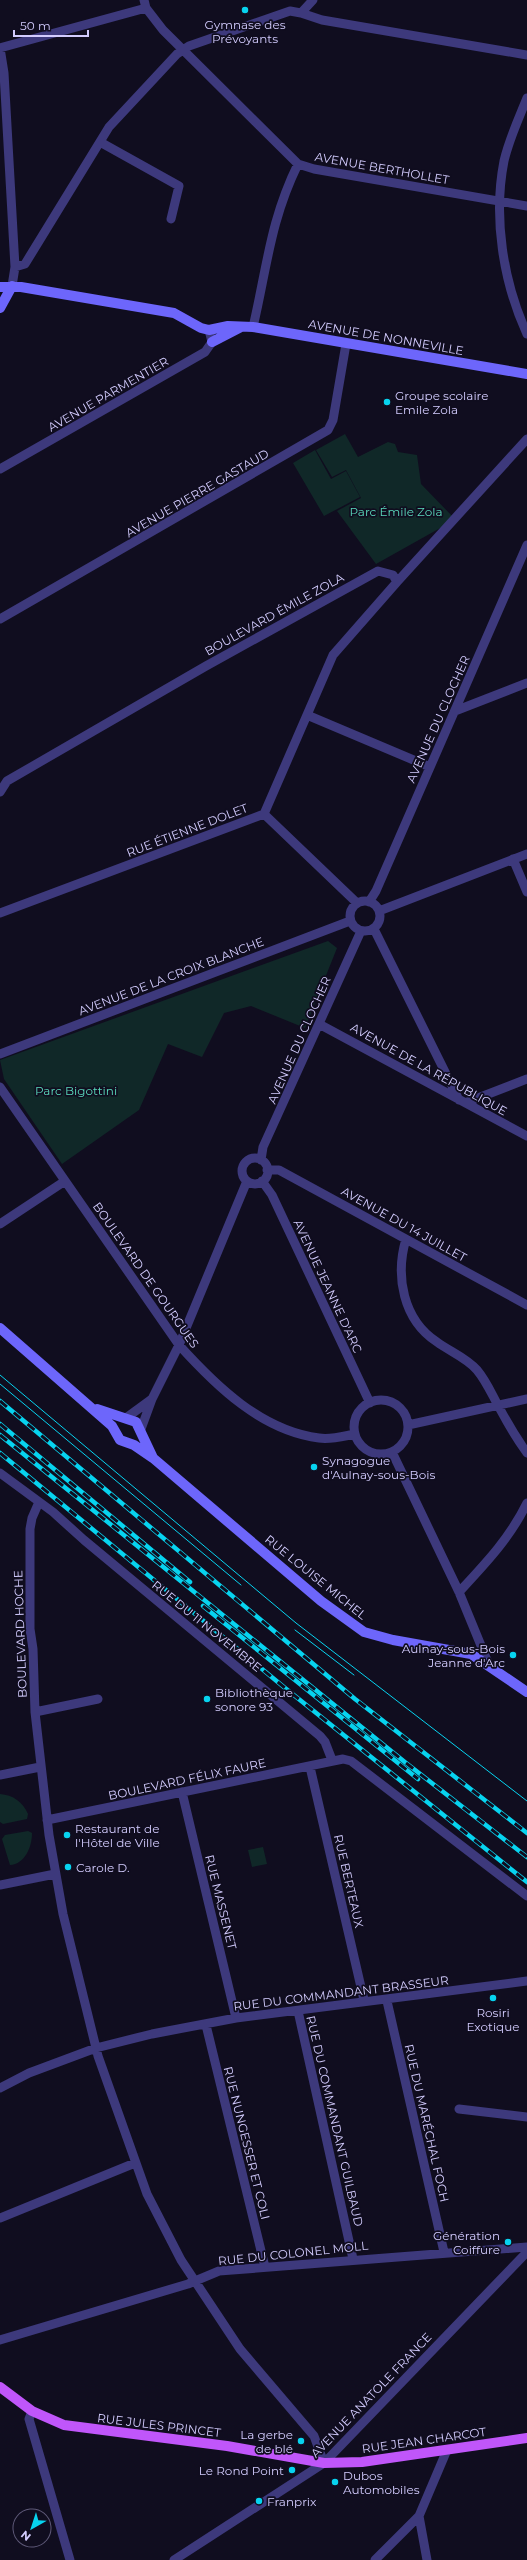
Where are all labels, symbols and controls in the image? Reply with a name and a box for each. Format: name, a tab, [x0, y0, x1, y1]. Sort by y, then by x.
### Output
marker: Gymnase des Prévoyants	[240, 5, 250, 15]
scale bar	[14, 12, 88, 38]
place label: Gymnase des Prévoyants	[204, 17, 286, 46]
text: 50 m	[20, 18, 51, 33]
street label: AVENUE BERTHOLLET	[314, 149, 450, 187]
street label: AVENUE DE NONNEVILLE	[307, 316, 465, 358]
street label: AVENUE PARMENTIER	[45, 353, 171, 435]
place label: Groupe scolaire Emile Zola	[395, 388, 489, 417]
marker: Groupe scolaire Emile Zola	[382, 397, 392, 407]
street label: AVENUE PIERRE GASTAUD	[123, 446, 271, 540]
park label: Parc Émile Zola	[349, 504, 443, 519]
street label: BOULEVARD ÉMILE ZOLA	[202, 569, 346, 659]
street label: AVENUE DU CLOCHER	[403, 653, 473, 785]
street label: RUE ÉTIENNE DOLET	[124, 800, 250, 860]
street label: AVENUE DE LA CROIX BLANCHE	[76, 934, 266, 1018]
street label: AVENUE DU CLOCHER	[264, 974, 334, 1106]
street label: AVENUE DE LA RÉPUBLIQUE	[348, 1020, 510, 1118]
park label: Parc Bigottini	[35, 1083, 117, 1098]
street label: AVENUE DU 14 JUILLET	[339, 1183, 469, 1265]
street label: BOULEVARD DE GOURGUES	[90, 1199, 202, 1351]
street label: AVENUE JEANNE D'ARC	[290, 1217, 366, 1356]
place label: Synagogue d'Aulnay-sous-Bois	[322, 1453, 435, 1482]
marker: Synagogue d'Aulnay-sous-Bois	[309, 1462, 319, 1472]
street label: RUE LOUISE MICHEL	[262, 1531, 370, 1623]
street label: BOULEVARD HOCHE	[10, 1570, 30, 1698]
street label: RUE DU 11 NOVEMBRE	[149, 1577, 265, 1675]
place label: Aulnay-sous-Bois Jeanne d'Arc	[402, 1641, 505, 1670]
marker: Aulnay-sous-Bois Jeanne d'Arc	[508, 1650, 518, 1660]
place label: Bibliothèque sonore 93	[215, 1685, 293, 1714]
marker: Bibliothèque sonore 93	[202, 1694, 212, 1704]
street label: BOULEVARD FÉLIX FAURE	[107, 1755, 267, 1803]
place label: Restaurant de l'Hôtel de Ville	[75, 1821, 160, 1850]
marker: Restaurant de l'Hôtel de Ville	[62, 1830, 72, 1840]
street label: RUE BERTEAUX	[331, 1833, 367, 1929]
street label: RUE MASSENET	[202, 1853, 240, 1951]
place label: Carole D.	[76, 1860, 130, 1875]
marker: Carole D.	[63, 1862, 73, 1872]
street label: RUE DU COMMANDANT BRASSEUR	[232, 1972, 450, 2014]
marker: Rosiri Exotique	[488, 1993, 498, 2003]
place label: Rosiri Exotique	[466, 2005, 520, 2034]
street label: RUE DU COMMANDANT GUILBAUD	[303, 2014, 367, 2228]
street label: RUE DU MARÉCHAL FOCH	[402, 2043, 452, 2203]
street label: RUE NUNGESSER ET COLI	[221, 2065, 273, 2221]
place label: Génération Coiffure	[433, 2228, 500, 2257]
marker: Génération Coiffure	[503, 2237, 513, 2247]
street label: RUE DU COLONEL MOLL	[217, 2238, 369, 2268]
street label: AVENUE ANATOLE FRANCE	[307, 2330, 435, 2460]
street label: RUE JULES PRINCET	[96, 2410, 222, 2440]
street label: RUE JEAN CHARCOT	[361, 2424, 487, 2456]
place label: La gerbe de blé	[240, 2427, 293, 2456]
marker: La gerbe de blé	[296, 2436, 306, 2446]
place label: Le Rond Point	[199, 2463, 284, 2478]
marker: Le Rond Point	[287, 2465, 297, 2475]
place label: Dubos Automobiles	[343, 2468, 420, 2497]
marker: Dubos Automobiles	[330, 2477, 340, 2487]
place label: Franprix	[267, 2494, 317, 2509]
marker: Franprix	[254, 2496, 264, 2506]
north arrow	[12, 2508, 52, 2548]
text: N	[18, 2528, 34, 2544]

